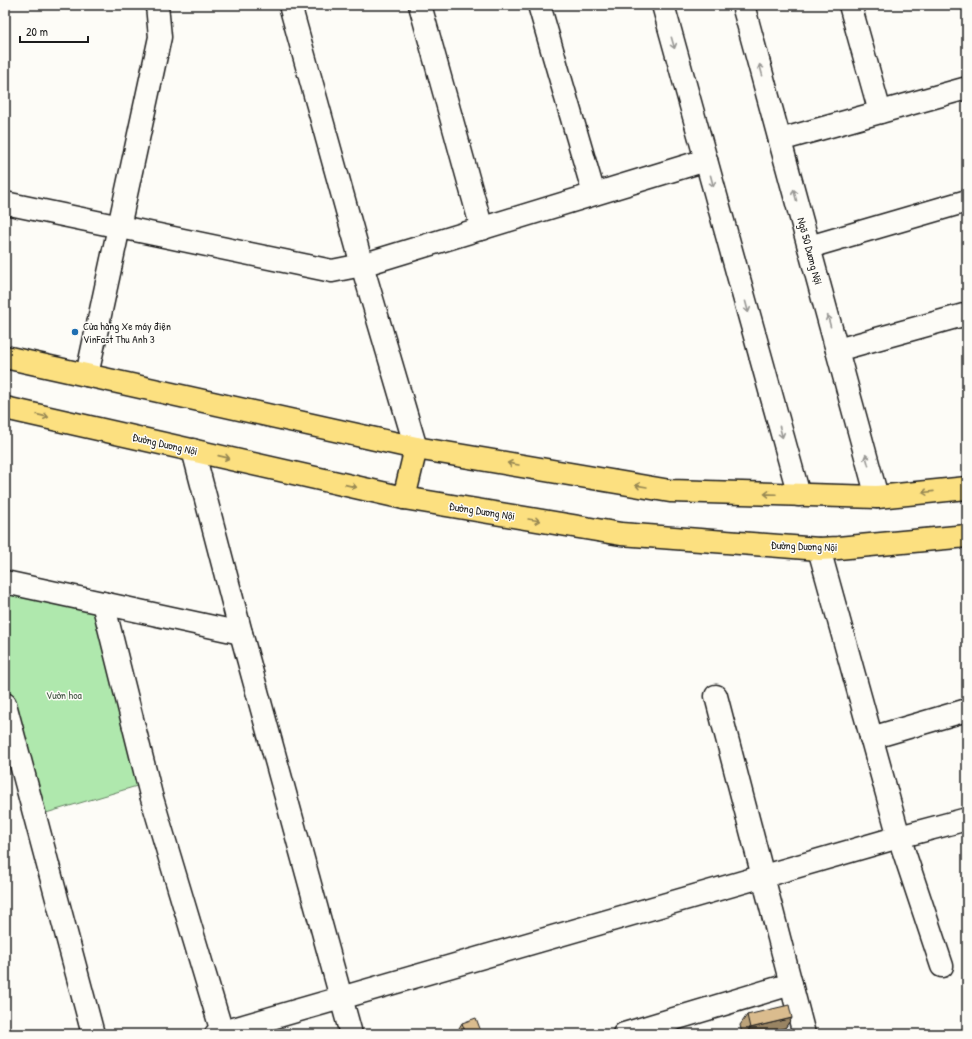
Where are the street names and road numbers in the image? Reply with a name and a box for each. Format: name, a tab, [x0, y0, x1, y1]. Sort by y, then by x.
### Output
street label: Ngõ 50 Dương Nội	[794, 216, 826, 286]
street label: Đường Dương Nội	[131, 430, 199, 458]
street label: Đường Dương Nội	[448, 499, 516, 523]
street label: Đường Dương Nội	[771, 538, 837, 554]

